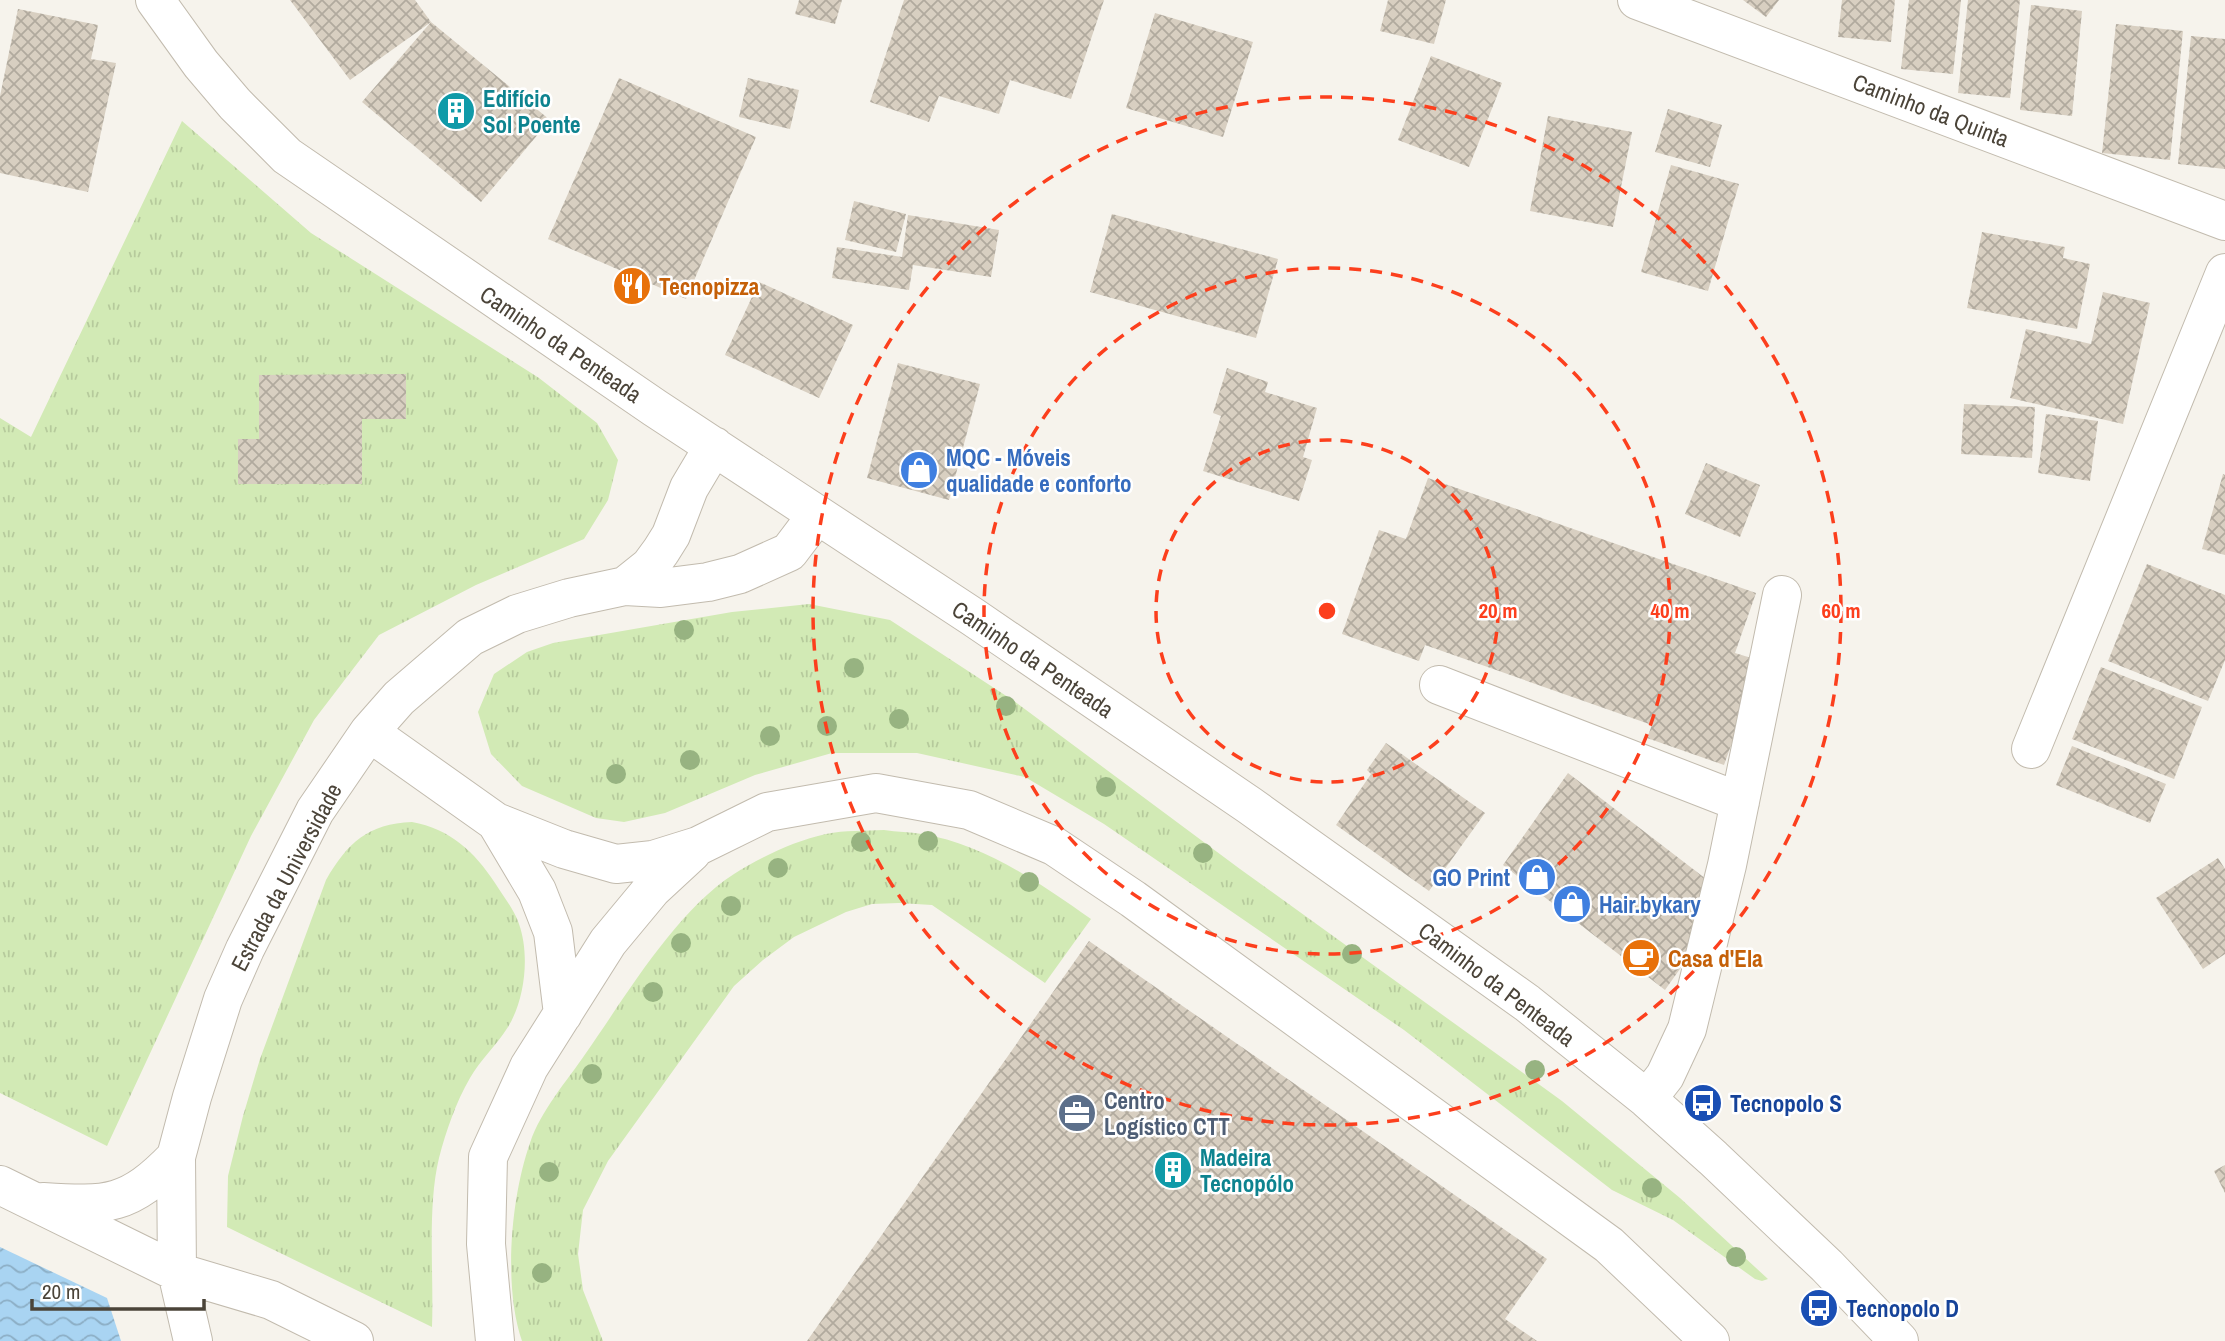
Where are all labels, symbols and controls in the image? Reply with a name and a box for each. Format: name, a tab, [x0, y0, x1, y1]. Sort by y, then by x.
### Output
street label: Caminho da Quinta	[1849, 66, 2014, 154]
place label: Edifício Sol Poente	[483, 83, 580, 140]
building icon: Edifício Sol Poente	[435, 90, 477, 132]
restaurant icon: Tecnopizza	[611, 265, 653, 307]
place label: Tecnopizza	[659, 271, 760, 302]
street label: Caminho da Penteada	[474, 278, 648, 410]
place label: MQC - Móveis qualidade e conforto	[946, 442, 1132, 499]
shop icon: MQC - Móveis qualidade e conforto	[898, 449, 940, 491]
street label: Caminho da Penteada	[946, 593, 1120, 725]
text: 20 m	[1478, 596, 1518, 625]
text: 40 m	[1650, 596, 1690, 625]
text: 60 m	[1821, 596, 1861, 625]
centre of rings	[1315, 599, 1339, 623]
street label: Estrada da Universidade	[223, 778, 349, 976]
shop icon: GO Print	[1516, 856, 1558, 898]
place label: GO Print	[1432, 862, 1510, 893]
shop icon: Hair.bykary	[1551, 883, 1593, 925]
place label: Hair.bykary	[1599, 889, 1701, 920]
street label: Caminho da Penteada	[1412, 915, 1582, 1053]
cafe icon: Casa d'Ela	[1620, 937, 1662, 979]
place label: Casa d'Ela	[1668, 943, 1763, 974]
bus stop icon: Tecnopolo S	[1682, 1082, 1724, 1124]
place label: Centro Logístico CTT	[1104, 1085, 1230, 1142]
place label: Tecnopolo S	[1730, 1088, 1842, 1119]
office icon: Centro Logístico CTT	[1056, 1092, 1098, 1134]
place label: Madeira Tecnopólo	[1200, 1142, 1294, 1199]
building icon: Madeira Tecnopólo	[1152, 1149, 1194, 1191]
scale bar	[32, 1268, 203, 1312]
text: 20 m	[42, 1277, 80, 1306]
bus stop icon: Tecnopolo D	[1798, 1287, 1840, 1329]
place label: Tecnopolo D	[1846, 1293, 1959, 1324]

